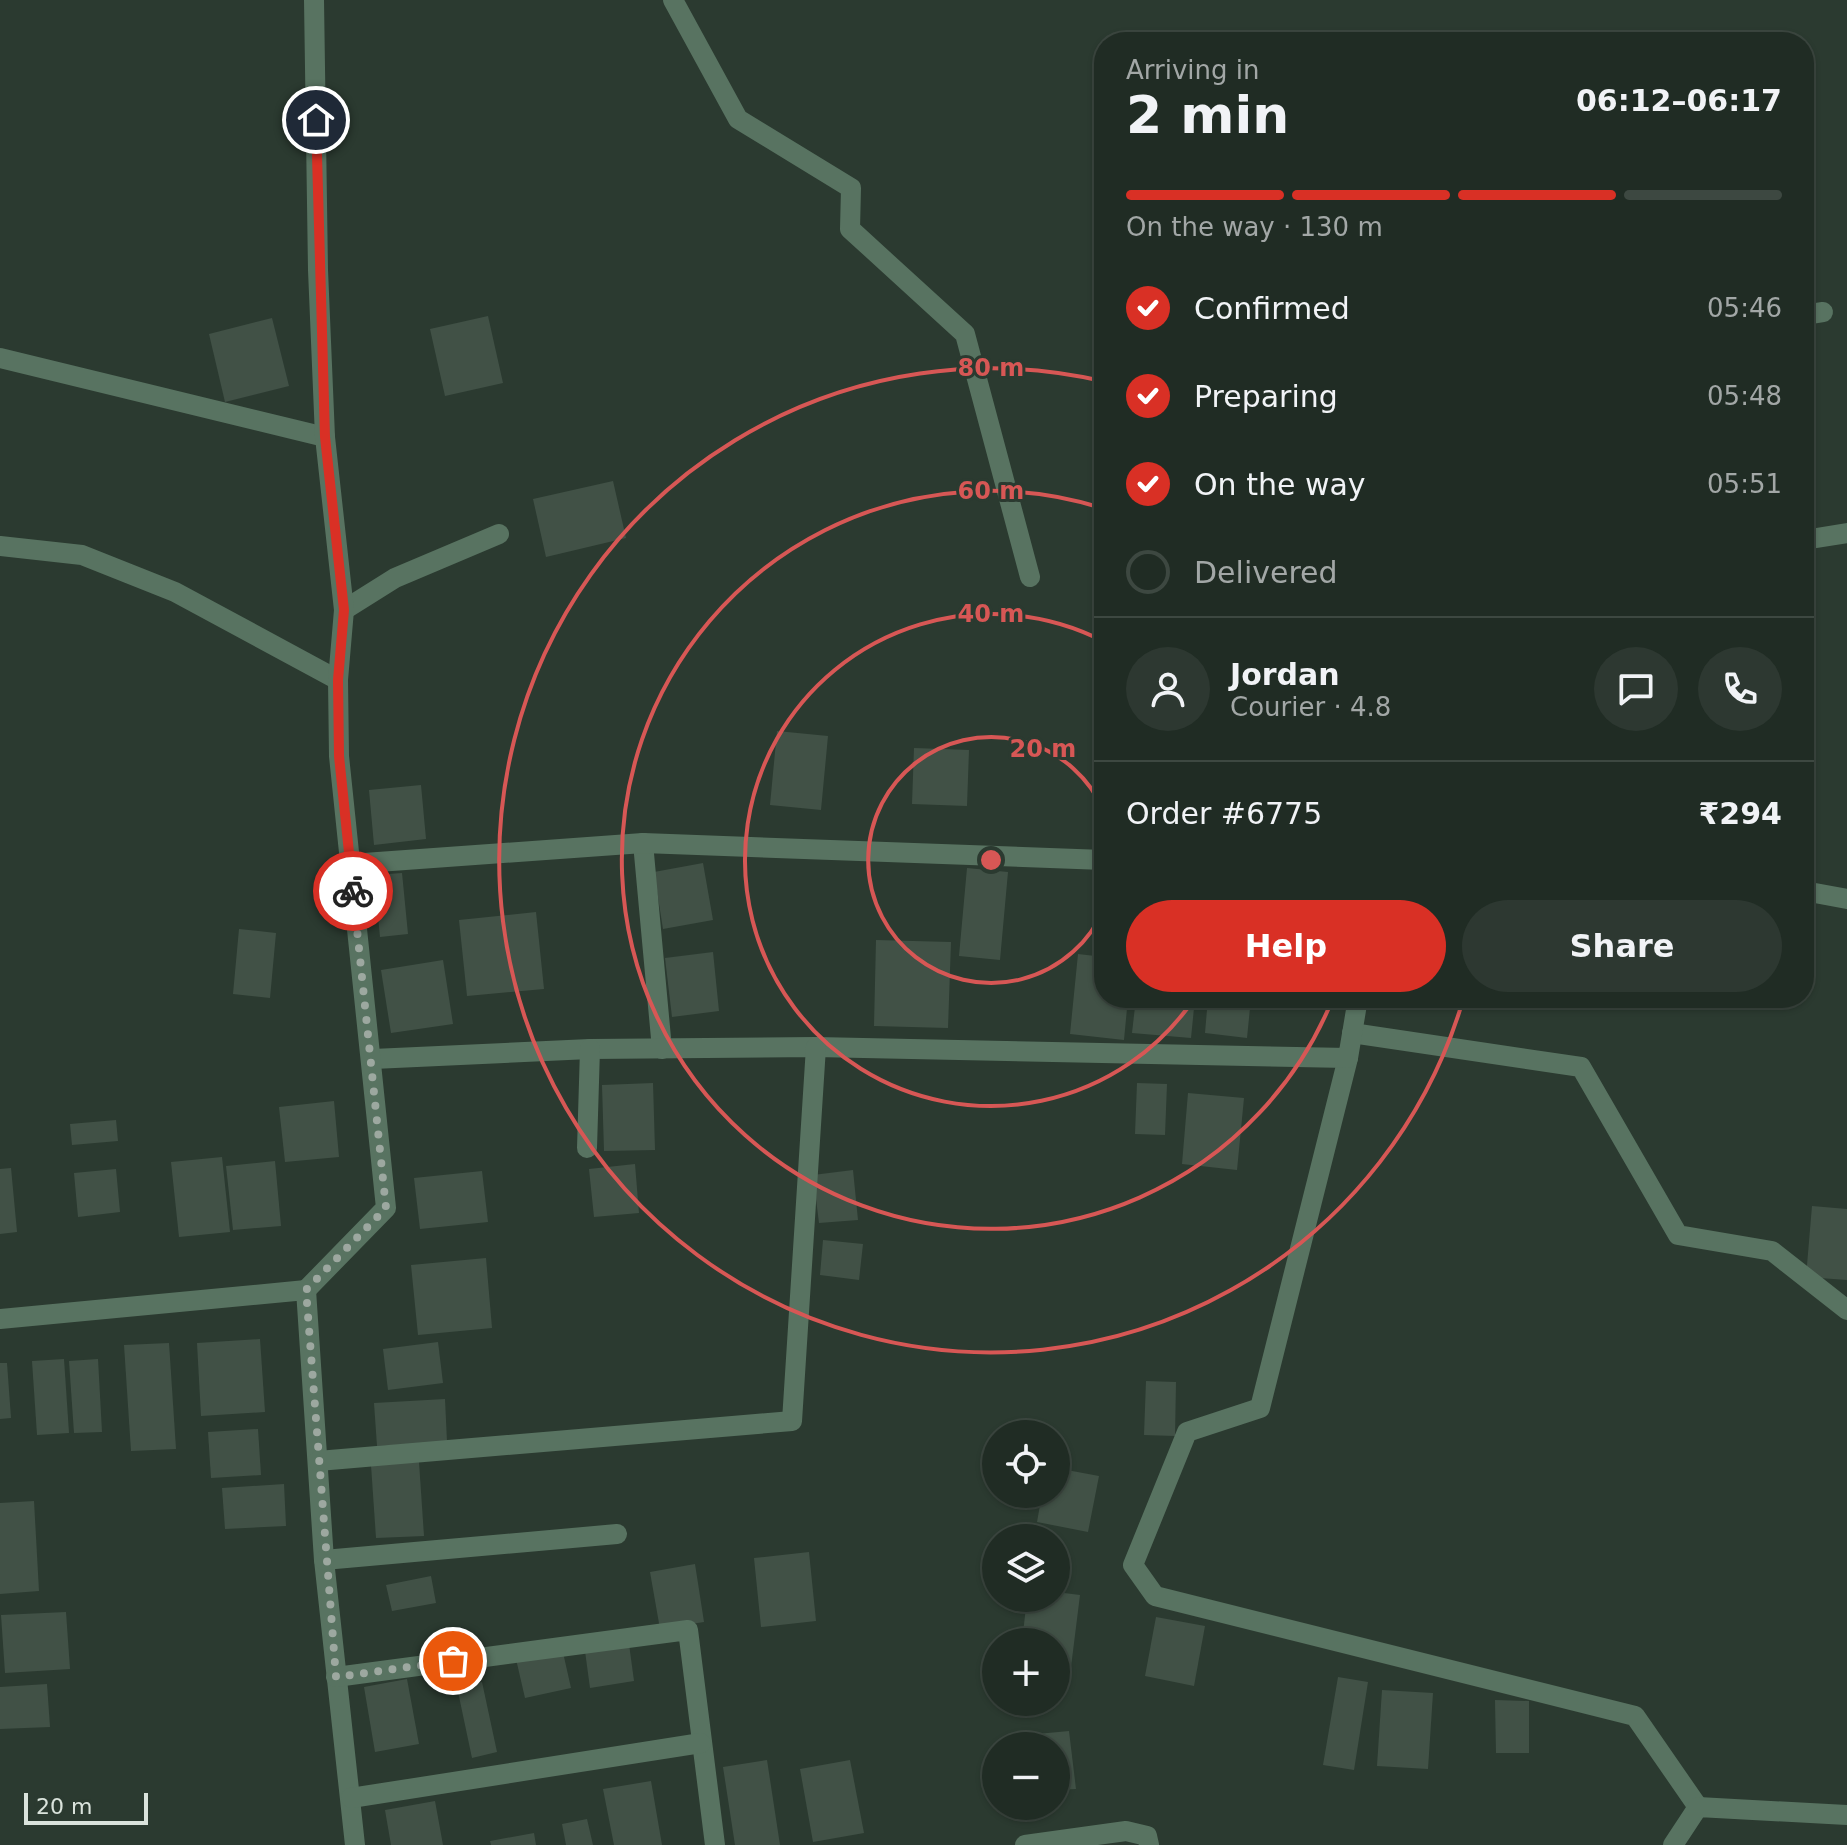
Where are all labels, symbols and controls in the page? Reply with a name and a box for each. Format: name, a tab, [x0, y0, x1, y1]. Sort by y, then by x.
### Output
text: Arriving in	[1126, 55, 1260, 85]
text: 06:12–06:17	[1576, 83, 1782, 118]
text: 2 min	[1126, 85, 1289, 145]
pin	[282, 86, 350, 154]
icon: home	[294, 98, 338, 142]
text: On the way · 130 m	[1126, 212, 1383, 242]
icon: check	[1126, 286, 1170, 330]
text: Confirmed	[1194, 291, 1350, 326]
text: 05:46	[1707, 293, 1782, 323]
text: 80 m	[958, 354, 1024, 382]
icon: check	[1126, 374, 1170, 418]
text: Preparing	[1194, 379, 1338, 414]
text: 05:48	[1707, 381, 1782, 411]
icon: check	[1126, 462, 1170, 506]
text: On the way	[1194, 467, 1366, 502]
text: 05:51	[1707, 469, 1782, 499]
text: 60 m	[958, 477, 1024, 505]
text: Delivered	[1194, 555, 1338, 590]
text: 40 m	[958, 600, 1024, 628]
button: person	[1126, 647, 1210, 731]
button: chat	[1594, 647, 1678, 731]
button: phone	[1698, 647, 1782, 731]
text: Jordan	[1230, 657, 1340, 692]
text: Courier · 4.8	[1230, 692, 1391, 722]
text: 20 m	[1010, 735, 1076, 763]
text: Order #6775	[1126, 796, 1322, 831]
text: ₹294	[1699, 796, 1782, 831]
centre of rings	[977, 846, 1005, 874]
courier	[313, 851, 393, 931]
icon: bike	[331, 869, 375, 913]
button: Help	[1126, 900, 1446, 992]
button: Share	[1462, 900, 1782, 992]
map controls	[982, 1420, 1070, 1820]
button: locate	[982, 1420, 1070, 1508]
button: layers	[982, 1524, 1070, 1612]
pin	[419, 1627, 487, 1695]
button: +	[982, 1628, 1070, 1716]
icon: bag	[431, 1639, 475, 1683]
button: −	[982, 1732, 1070, 1820]
scale bar	[24, 1789, 148, 1825]
text: 20 m	[36, 1794, 92, 1819]

